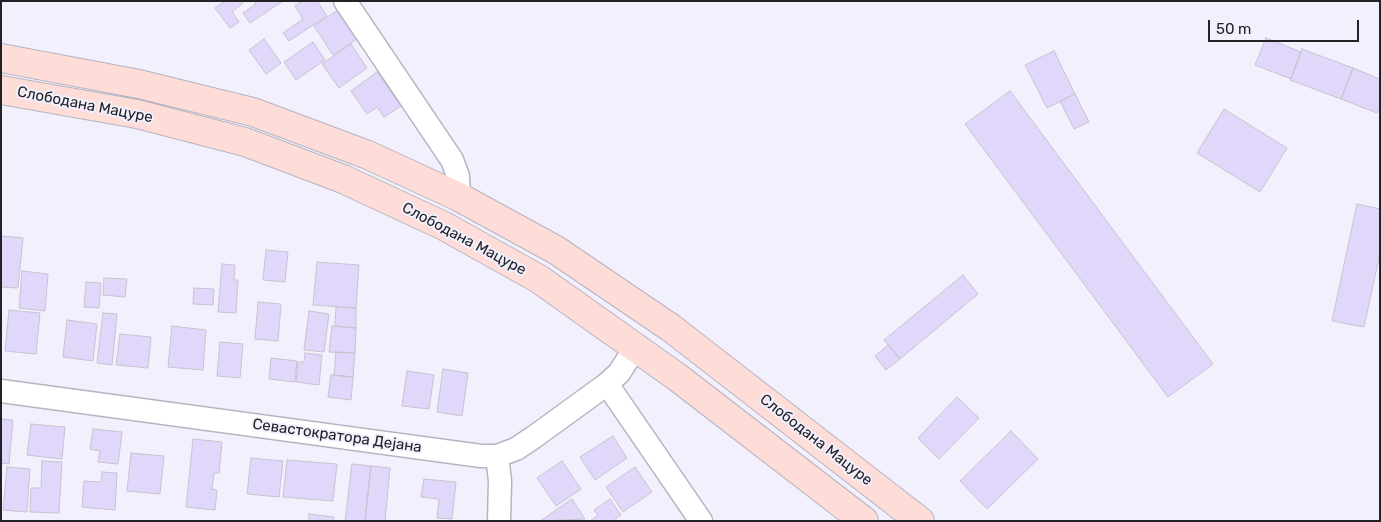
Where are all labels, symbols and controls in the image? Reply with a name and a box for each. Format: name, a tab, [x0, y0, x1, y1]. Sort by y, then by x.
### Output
scale bar	[1211, 10, 1362, 42]
text: 50 m	[1216, 20, 1251, 38]
street label: Слободана Мацуре	[16, 83, 154, 127]
street label: Слободана Мацуре	[399, 199, 529, 279]
street label: Слободана Мацуре	[756, 390, 876, 490]
street label: Севастократора Дејана	[251, 415, 423, 457]

